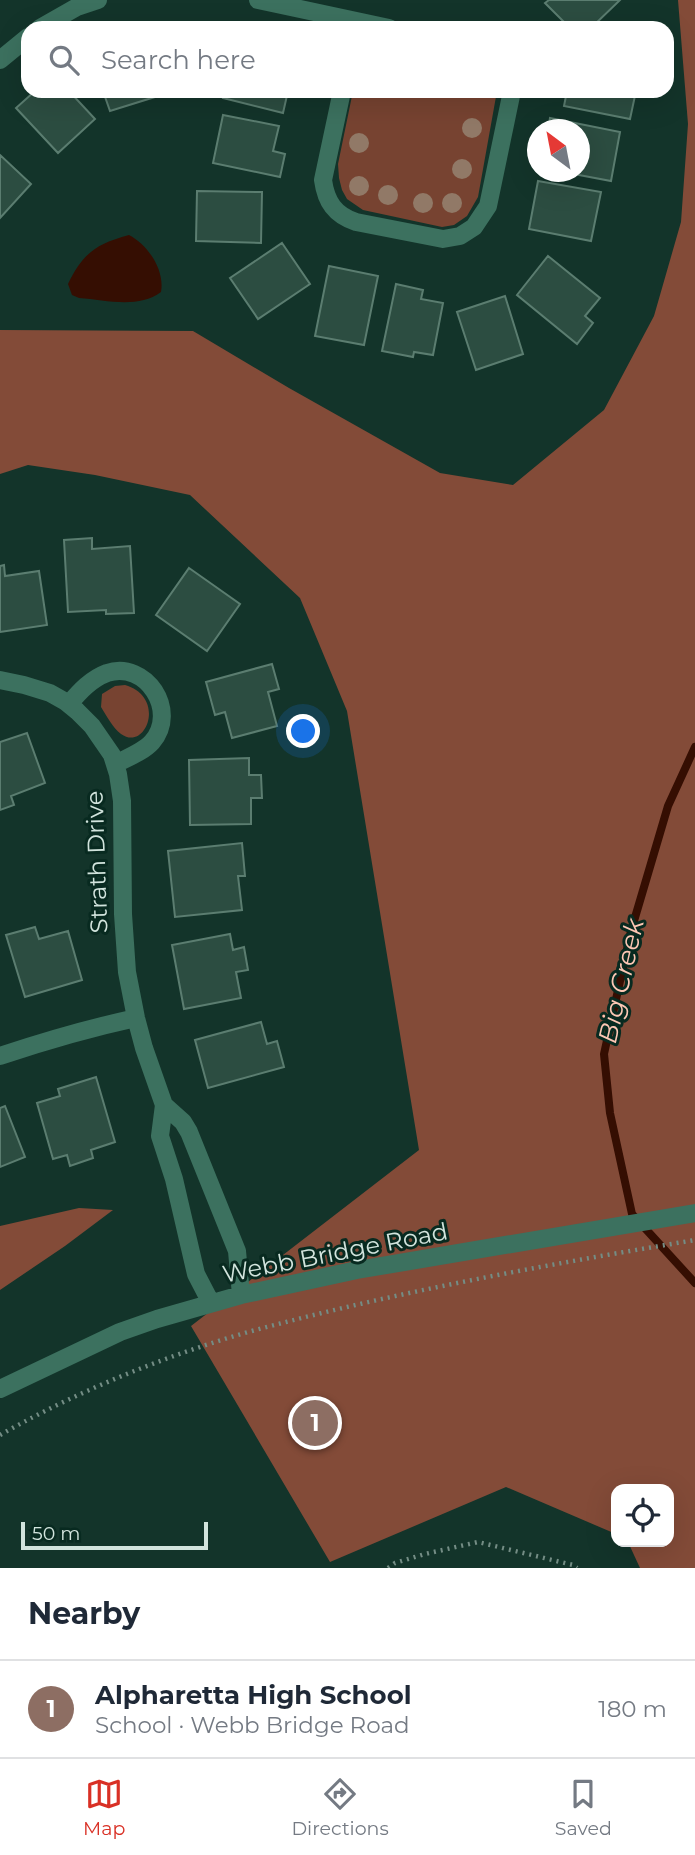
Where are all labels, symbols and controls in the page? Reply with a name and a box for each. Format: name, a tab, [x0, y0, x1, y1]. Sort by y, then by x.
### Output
search box	[21, 21, 674, 98]
icon: search	[45, 41, 83, 79]
text: Search here	[101, 44, 256, 76]
north arrow	[527, 119, 590, 182]
your location	[286, 714, 320, 748]
street label: Strath Drive	[80, 790, 113, 934]
water label: Big Creek	[591, 914, 651, 1046]
street label: Webb Bridge Road	[220, 1216, 450, 1289]
pin: 1	[292, 1397, 338, 1449]
map controls	[611, 1484, 674, 1547]
button: locate	[611, 1484, 674, 1547]
scale bar	[21, 1519, 208, 1551]
text: 50 m	[32, 1522, 80, 1545]
text: Nearby	[28, 1595, 140, 1632]
text: Alpharetta High School	[95, 1679, 412, 1711]
text: 1	[46, 1695, 56, 1723]
text: 180 m	[598, 1695, 667, 1723]
text: School · Webb Bridge Road	[95, 1711, 410, 1739]
tab: Map	[83, 1775, 125, 1840]
tab: Directions	[291, 1775, 389, 1840]
tab: Saved	[555, 1775, 612, 1840]

